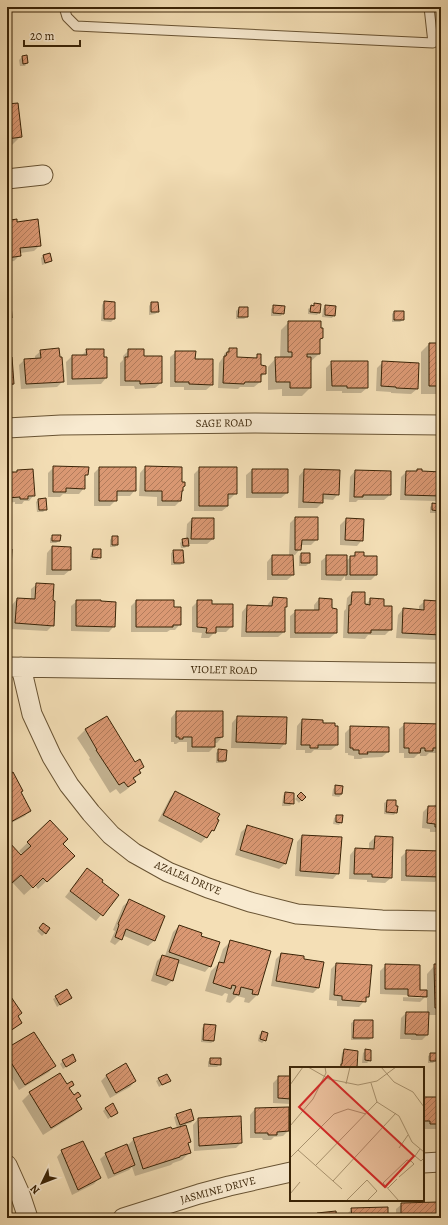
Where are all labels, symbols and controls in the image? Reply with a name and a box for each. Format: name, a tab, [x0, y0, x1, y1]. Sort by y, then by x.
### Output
scale bar	[24, 22, 80, 48]
text: 20 m	[30, 28, 54, 44]
street label: SAGE ROAD	[196, 415, 253, 431]
street label: VIOLET ROAD	[190, 662, 258, 678]
street label: AZALEA DRIVE	[151, 857, 224, 899]
inset map	[290, 1067, 424, 1201]
north arrow	[22, 1163, 62, 1203]
street label: JASMINE DRIVE	[179, 1173, 257, 1207]
text: N	[27, 1181, 43, 1198]

